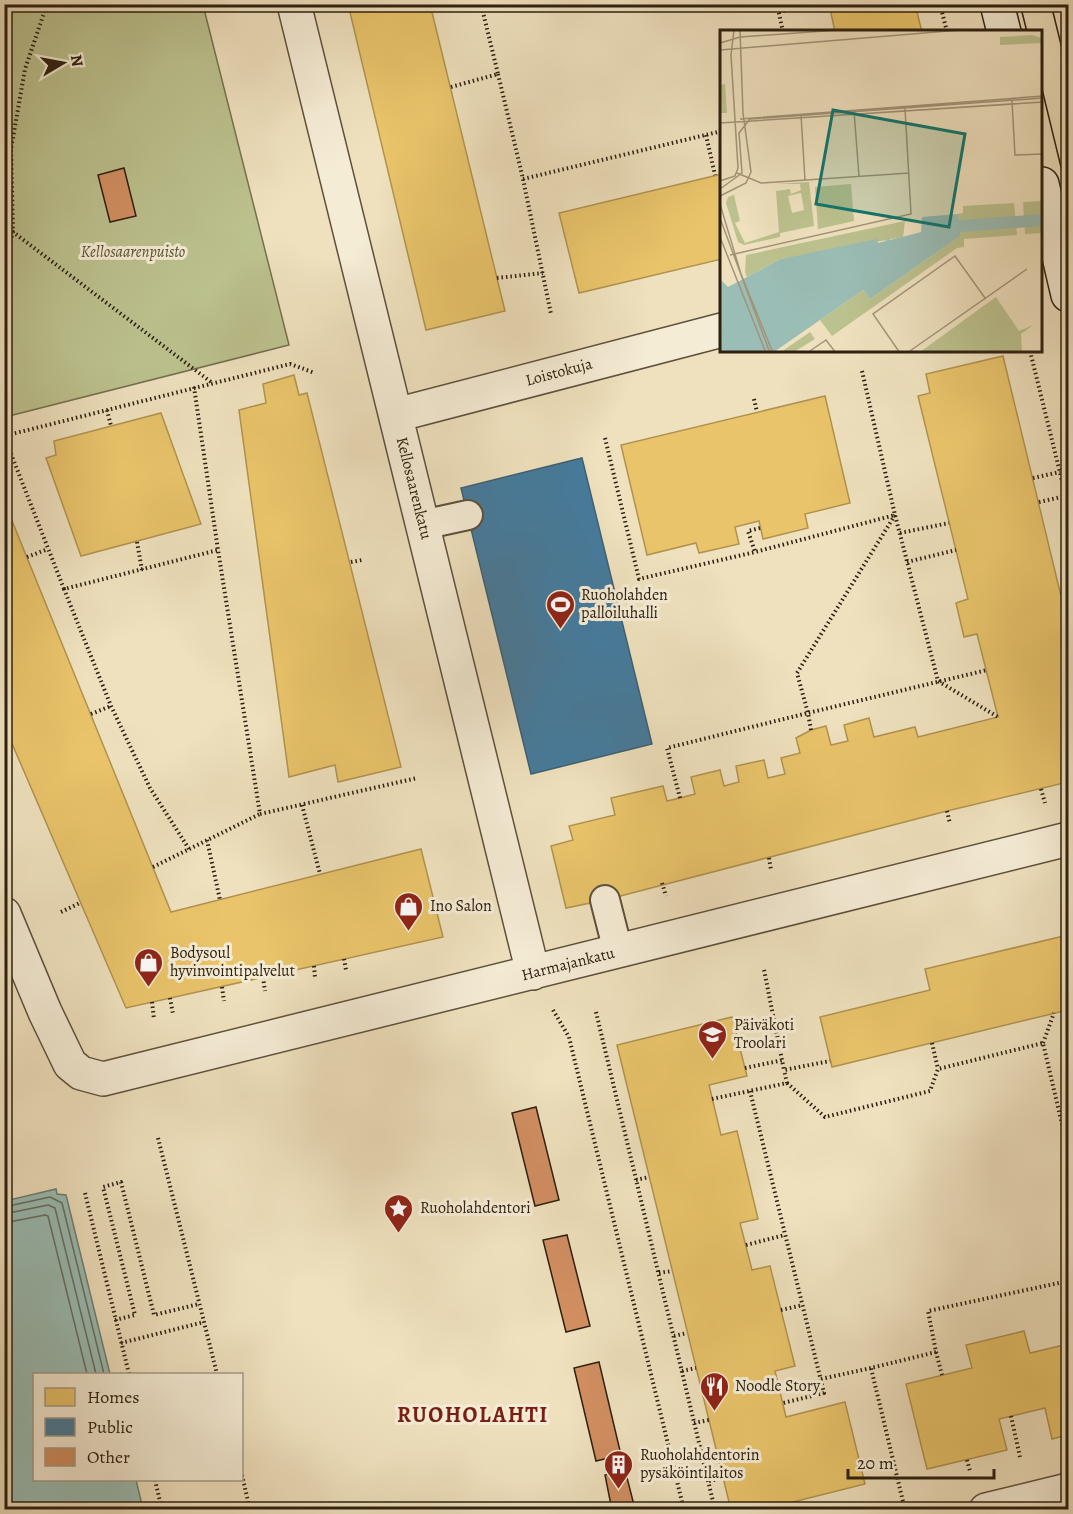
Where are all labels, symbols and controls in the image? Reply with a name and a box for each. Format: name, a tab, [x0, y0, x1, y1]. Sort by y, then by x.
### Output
inset map	[720, 30, 1043, 352]
north arrow	[33, 33, 93, 93]
text: N	[65, 53, 89, 69]
park label: Kellosaarenpuisto	[81, 241, 185, 263]
street label: Loistokuja	[523, 352, 595, 391]
street label: Kellosaarenkatu	[391, 434, 437, 542]
place label: Ruoholahden palloiluhalli	[581, 584, 668, 624]
sports icon: Ruoholahden palloiluhalli	[544, 588, 576, 630]
shop icon: Ino Salon	[393, 890, 425, 932]
place label: Ino Salon	[430, 895, 492, 917]
place label: Bodysoul hyvinvointipalvelut	[170, 942, 295, 982]
street label: Harmajankatu	[519, 942, 617, 986]
shop icon: Bodysoul hyvinvointipalvelut	[133, 946, 165, 988]
place label: Päiväkoti Troolari	[734, 1014, 794, 1054]
school or university icon: Päiväkoti Troolari	[697, 1018, 729, 1060]
place icon: Ruoholahdentori	[383, 1192, 415, 1234]
place label: Ruoholahdentori	[420, 1197, 531, 1219]
restaurant icon: Noodle Story	[698, 1370, 730, 1412]
legend	[33, 1373, 243, 1481]
place label: Noodle Story	[735, 1375, 821, 1397]
text: Homes	[87, 1385, 139, 1409]
district label: RUOHOLAHTI	[397, 1400, 549, 1430]
text: Public	[87, 1415, 133, 1439]
scale bar	[848, 1442, 994, 1480]
place label: Ruoholahdentorin pysäköintilaitos	[640, 1444, 760, 1484]
text: Other	[87, 1445, 130, 1469]
building icon: Ruoholahdentorin pysäköintilaitos	[603, 1448, 635, 1490]
text: 20 m	[857, 1451, 894, 1475]

